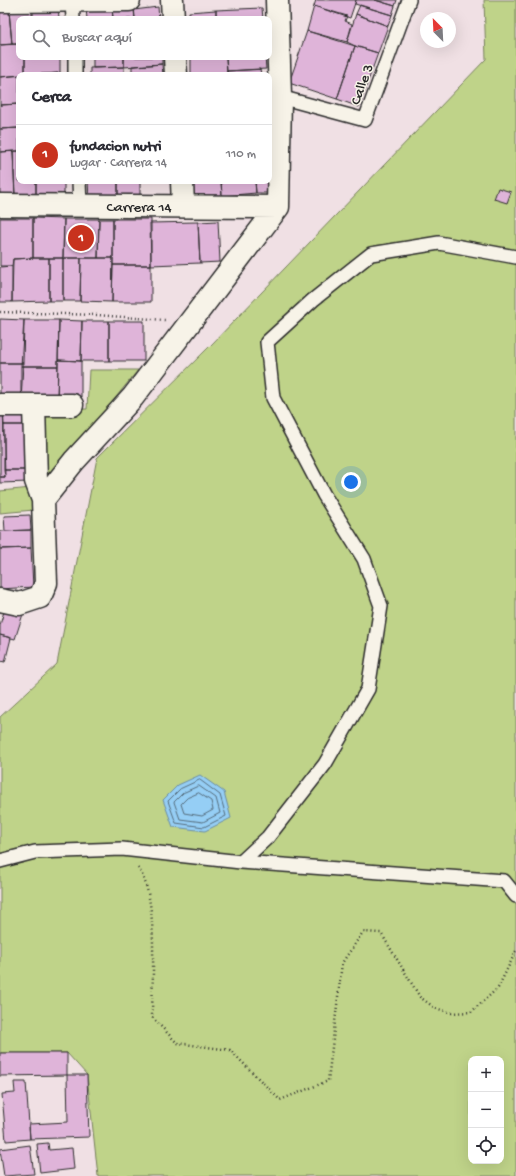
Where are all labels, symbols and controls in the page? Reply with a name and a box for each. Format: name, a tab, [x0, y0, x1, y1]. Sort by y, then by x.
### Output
north arrow	[420, 12, 456, 48]
search box	[16, 16, 272, 60]
icon: search	[30, 27, 52, 49]
text: Buscar aquí	[62, 29, 132, 47]
street label: Calle 3	[347, 62, 379, 108]
text: Cerca	[32, 88, 71, 108]
text: fundacion nutri	[70, 138, 162, 156]
text: 1	[42, 147, 48, 162]
text: 110 m	[226, 147, 256, 162]
text: Lugar · Carrera 14	[70, 156, 167, 171]
street label: Carrera 14	[106, 199, 172, 217]
pin: 1	[68, 223, 94, 253]
your location	[341, 472, 361, 492]
map controls	[468, 1056, 504, 1164]
button: +	[468, 1056, 504, 1092]
button: −	[468, 1092, 504, 1128]
button: locate	[468, 1128, 504, 1164]

